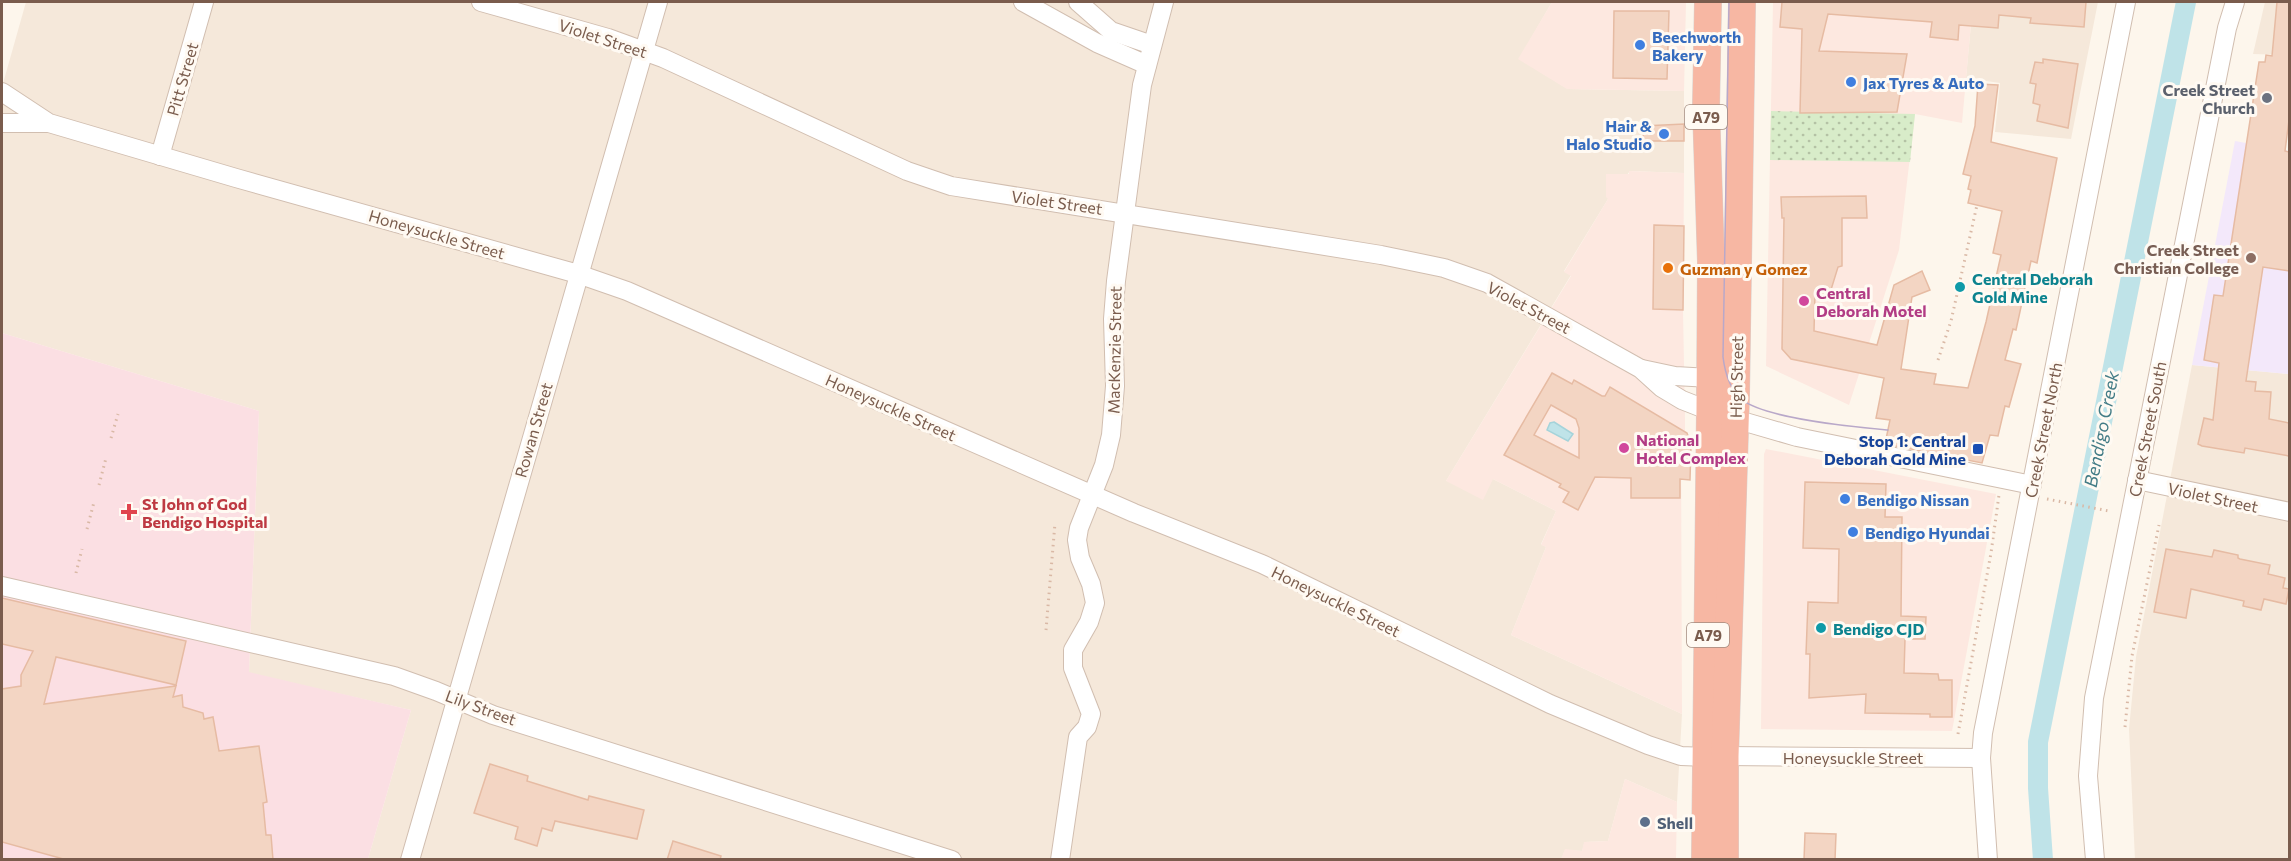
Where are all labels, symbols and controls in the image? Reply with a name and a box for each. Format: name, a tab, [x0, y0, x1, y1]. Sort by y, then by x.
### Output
street label: Violet Street	[556, 15, 650, 61]
place label: Beechworth Bakery	[1652, 27, 1741, 64]
marker: Beechworth Bakery	[1633, 38, 1647, 52]
street label: Pitt Street	[162, 40, 202, 118]
place label: Jax Tyres & Auto	[1863, 73, 1985, 92]
marker: Jax Tyres & Auto	[1844, 75, 1858, 89]
place label: Creek Street Church	[2162, 80, 2255, 117]
marker: Creek Street Church	[2260, 91, 2274, 105]
road number: A79	[1685, 105, 1727, 129]
place label: Hair & Halo Studio	[1566, 116, 1653, 153]
marker: Hair & Halo Studio	[1657, 127, 1671, 141]
street label: Violet Street	[1010, 186, 1104, 218]
street label: Honeysuckle Street	[367, 205, 508, 263]
place label: Creek Street Christian College	[2114, 240, 2239, 277]
marker: Creek Street Christian College	[2244, 251, 2258, 265]
place label: Guzman y Gomez	[1680, 259, 1807, 278]
marker: Guzman y Gomez	[1661, 261, 1675, 275]
place label: Central Deborah Gold Mine	[1972, 269, 2093, 306]
street label: Violet Street	[1484, 277, 1574, 337]
marker: Central Deborah Gold Mine	[1953, 280, 1967, 294]
place label: Central Deborah Motel	[1816, 283, 1927, 320]
street label: MacKenzie Street	[1103, 285, 1125, 414]
marker: Central Deborah Motel	[1797, 294, 1811, 308]
street label: High Street	[1726, 335, 1746, 418]
street label: Creek Street South	[2125, 360, 2169, 498]
street label: Creek Street North	[2021, 361, 2065, 499]
water label: Bendigo Creek	[2079, 368, 2123, 489]
street label: Honeysuckle Street	[823, 370, 960, 444]
street label: Rowan Street	[510, 380, 556, 480]
place label: National Hotel Complex	[1636, 430, 1746, 467]
place label: Stop 1: Central Deborah Gold Mine	[1824, 431, 1966, 468]
marker: National Hotel Complex	[1617, 441, 1631, 455]
marker: Stop 1: Central Deborah Gold Mine	[1971, 442, 1985, 456]
street label: Violet Street	[2166, 478, 2260, 516]
place label: Bendigo Nissan	[1857, 490, 1969, 509]
marker: Bendigo Nissan	[1838, 492, 1852, 506]
place label: St John of God Bendigo Hospital	[142, 494, 268, 531]
marker: St John of God Bendigo Hospital	[120, 503, 138, 521]
place label: Bendigo Hyundai	[1865, 523, 1990, 542]
marker: Bendigo Hyundai	[1846, 525, 1860, 539]
street label: Honeysuckle Street	[1269, 562, 1404, 641]
place label: Bendigo CJD	[1833, 619, 1924, 638]
marker: Bendigo CJD	[1814, 621, 1828, 635]
road number: A79	[1687, 623, 1729, 647]
street label: Lily Street	[443, 685, 519, 729]
street label: Honeysuckle Street	[1783, 748, 1924, 767]
place label: Shell	[1657, 813, 1693, 832]
marker: Shell	[1638, 815, 1652, 829]

